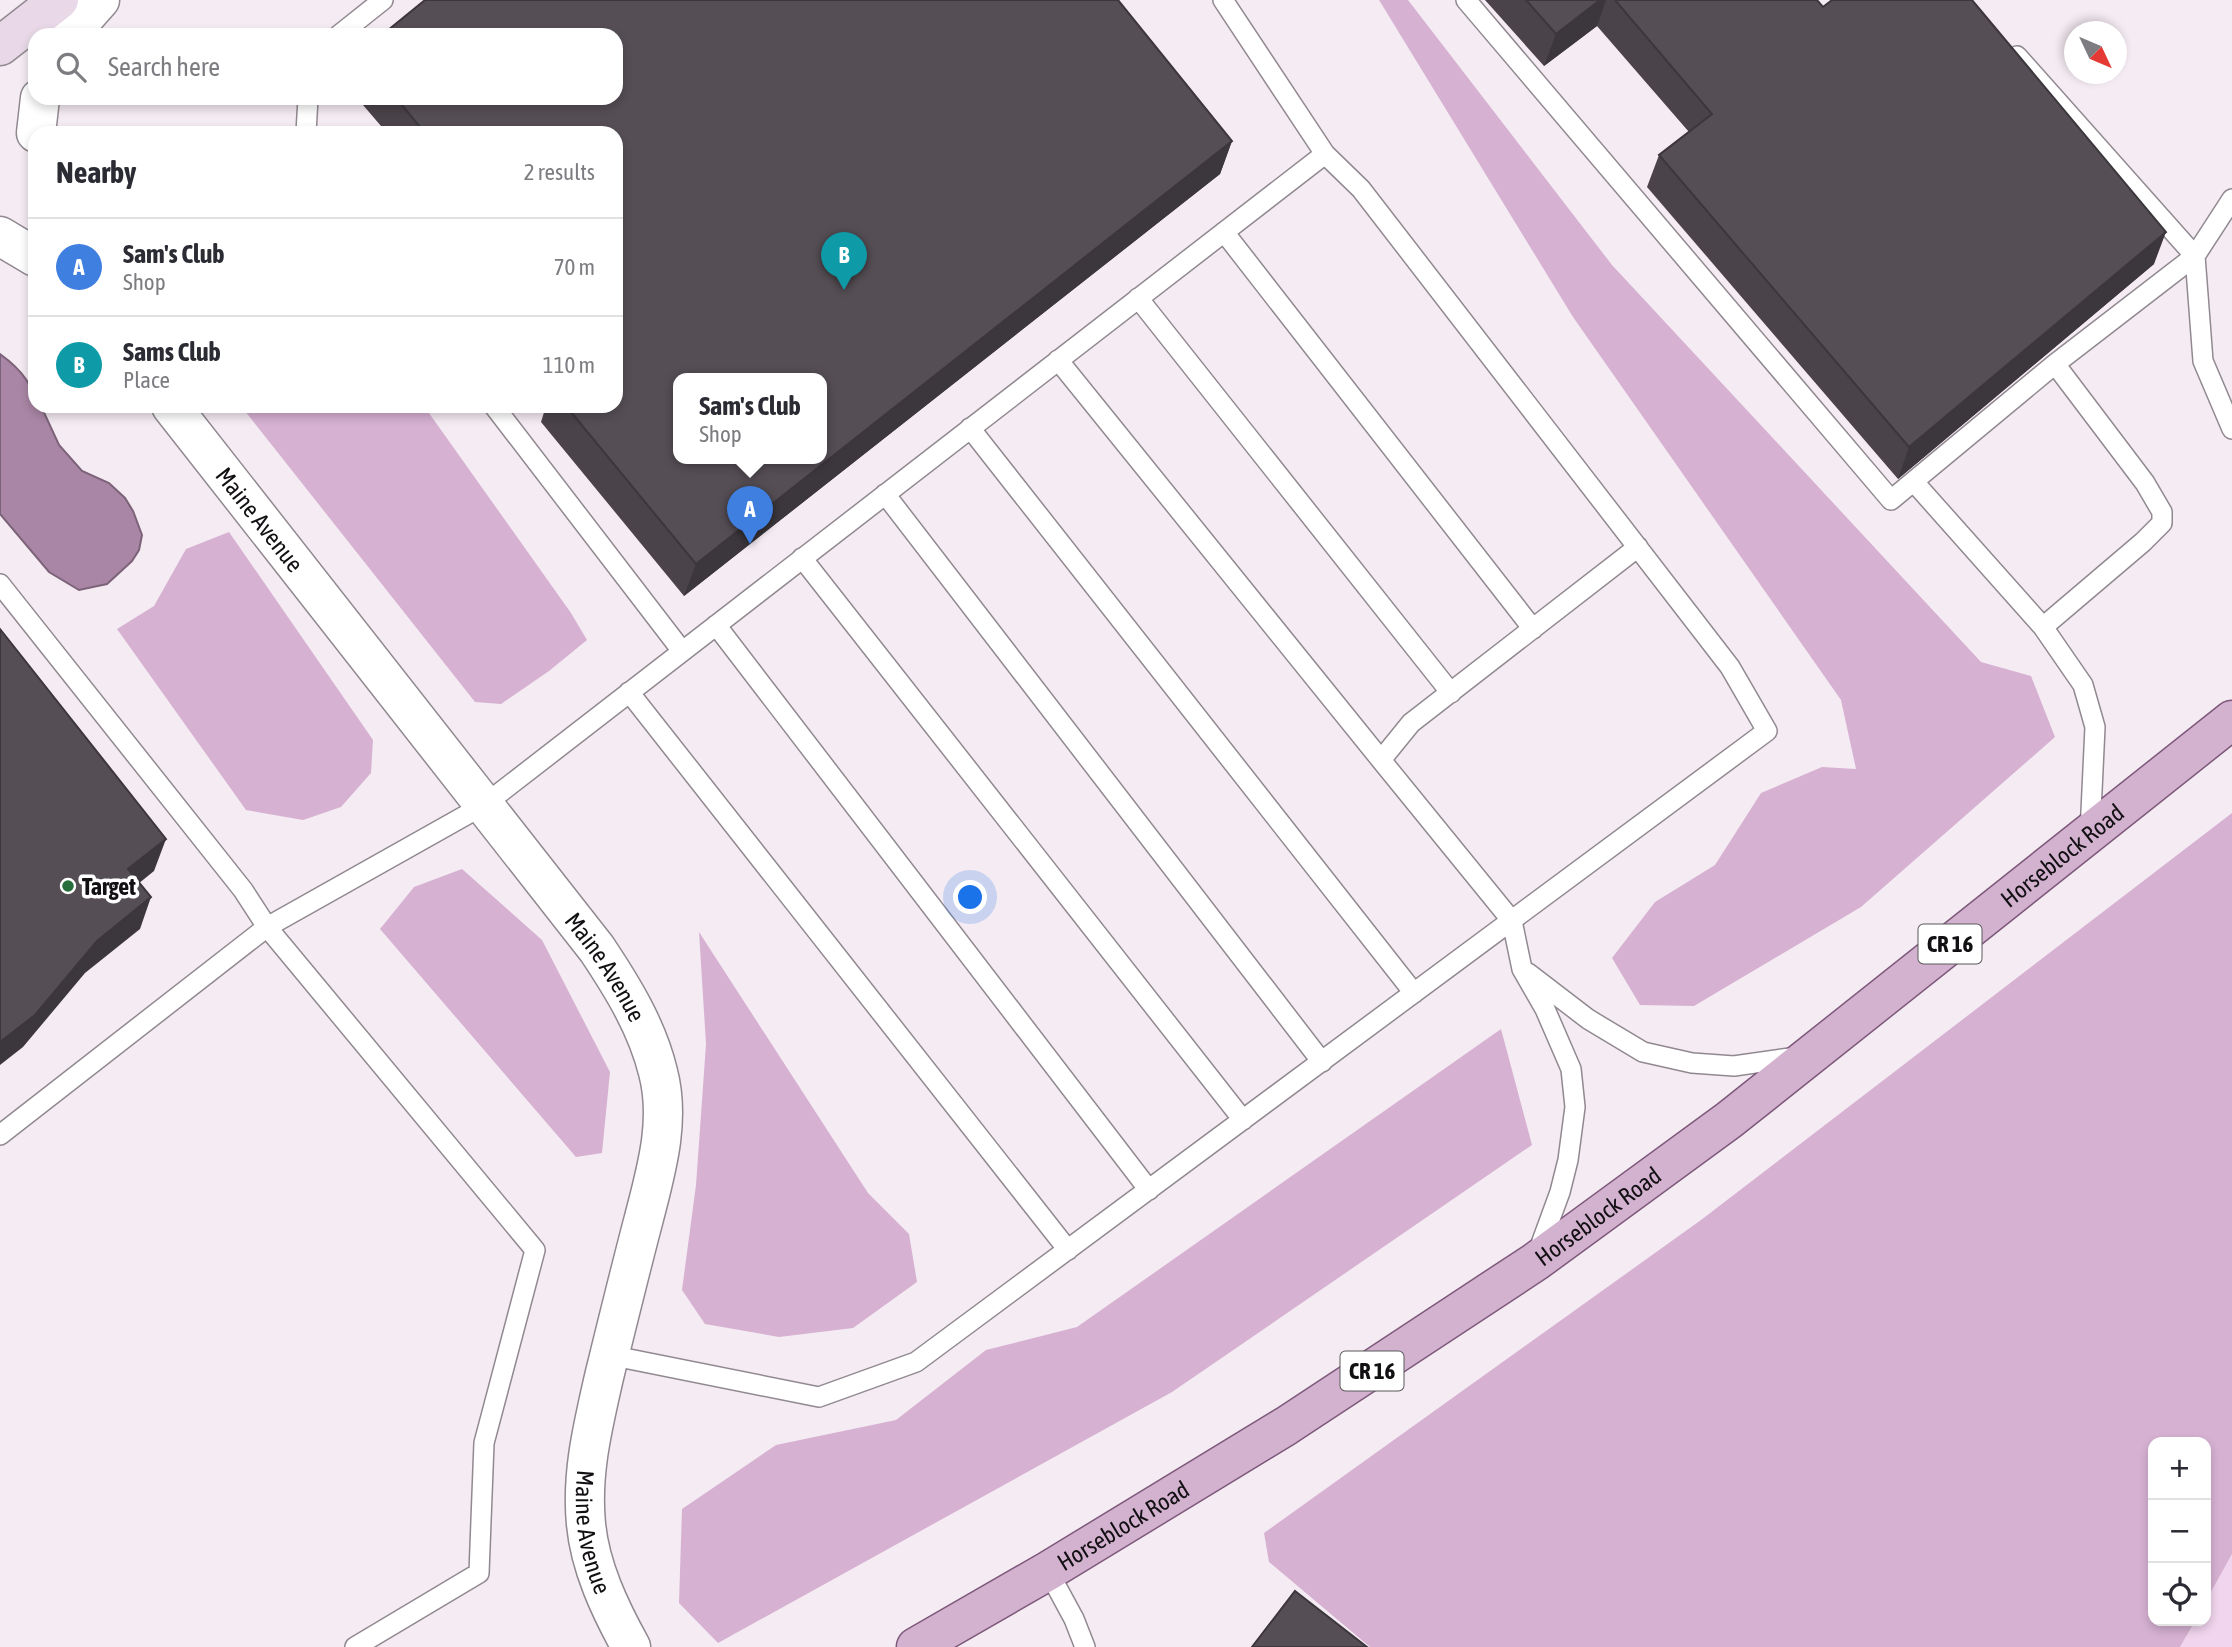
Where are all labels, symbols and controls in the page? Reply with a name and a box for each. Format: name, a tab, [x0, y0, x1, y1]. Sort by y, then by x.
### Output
north arrow	[2064, 21, 2127, 84]
search box	[28, 28, 623, 105]
icon: search	[52, 48, 90, 86]
text: Search here	[108, 52, 220, 82]
text: Nearby	[56, 155, 136, 189]
text: 2 results	[524, 159, 595, 185]
pin: B	[821, 232, 867, 290]
text: Sam's Club	[123, 239, 225, 269]
text: A	[73, 254, 85, 280]
text: 70 m	[554, 254, 595, 280]
text: Shop	[123, 269, 166, 295]
text: Sams Club	[123, 337, 221, 367]
text: B	[74, 352, 84, 378]
text: 110 m	[543, 352, 595, 378]
text: Place	[123, 367, 170, 393]
popup	[673, 373, 827, 464]
text: Sam's Club	[699, 391, 801, 421]
text: Shop	[699, 421, 742, 447]
street label: Maine Avenue	[211, 462, 309, 577]
pin: A	[727, 486, 773, 544]
street label: Horseblock Road	[1995, 798, 2129, 912]
place label: Target	[82, 873, 136, 900]
marker: Target	[60, 878, 76, 894]
your location	[953, 880, 987, 914]
street label: Maine Avenue	[560, 907, 651, 1026]
road number: CR 16	[1918, 925, 1982, 964]
street label: Horseblock Road	[1530, 1161, 1666, 1271]
road number: CR 16	[1340, 1352, 1404, 1390]
map controls	[2148, 1437, 2211, 1626]
button: +	[2148, 1437, 2211, 1500]
street label: Maine Avenue	[571, 1469, 617, 1598]
street label: Horseblock Road	[1052, 1475, 1194, 1576]
button: −	[2148, 1500, 2211, 1563]
button: locate	[2148, 1563, 2211, 1626]

